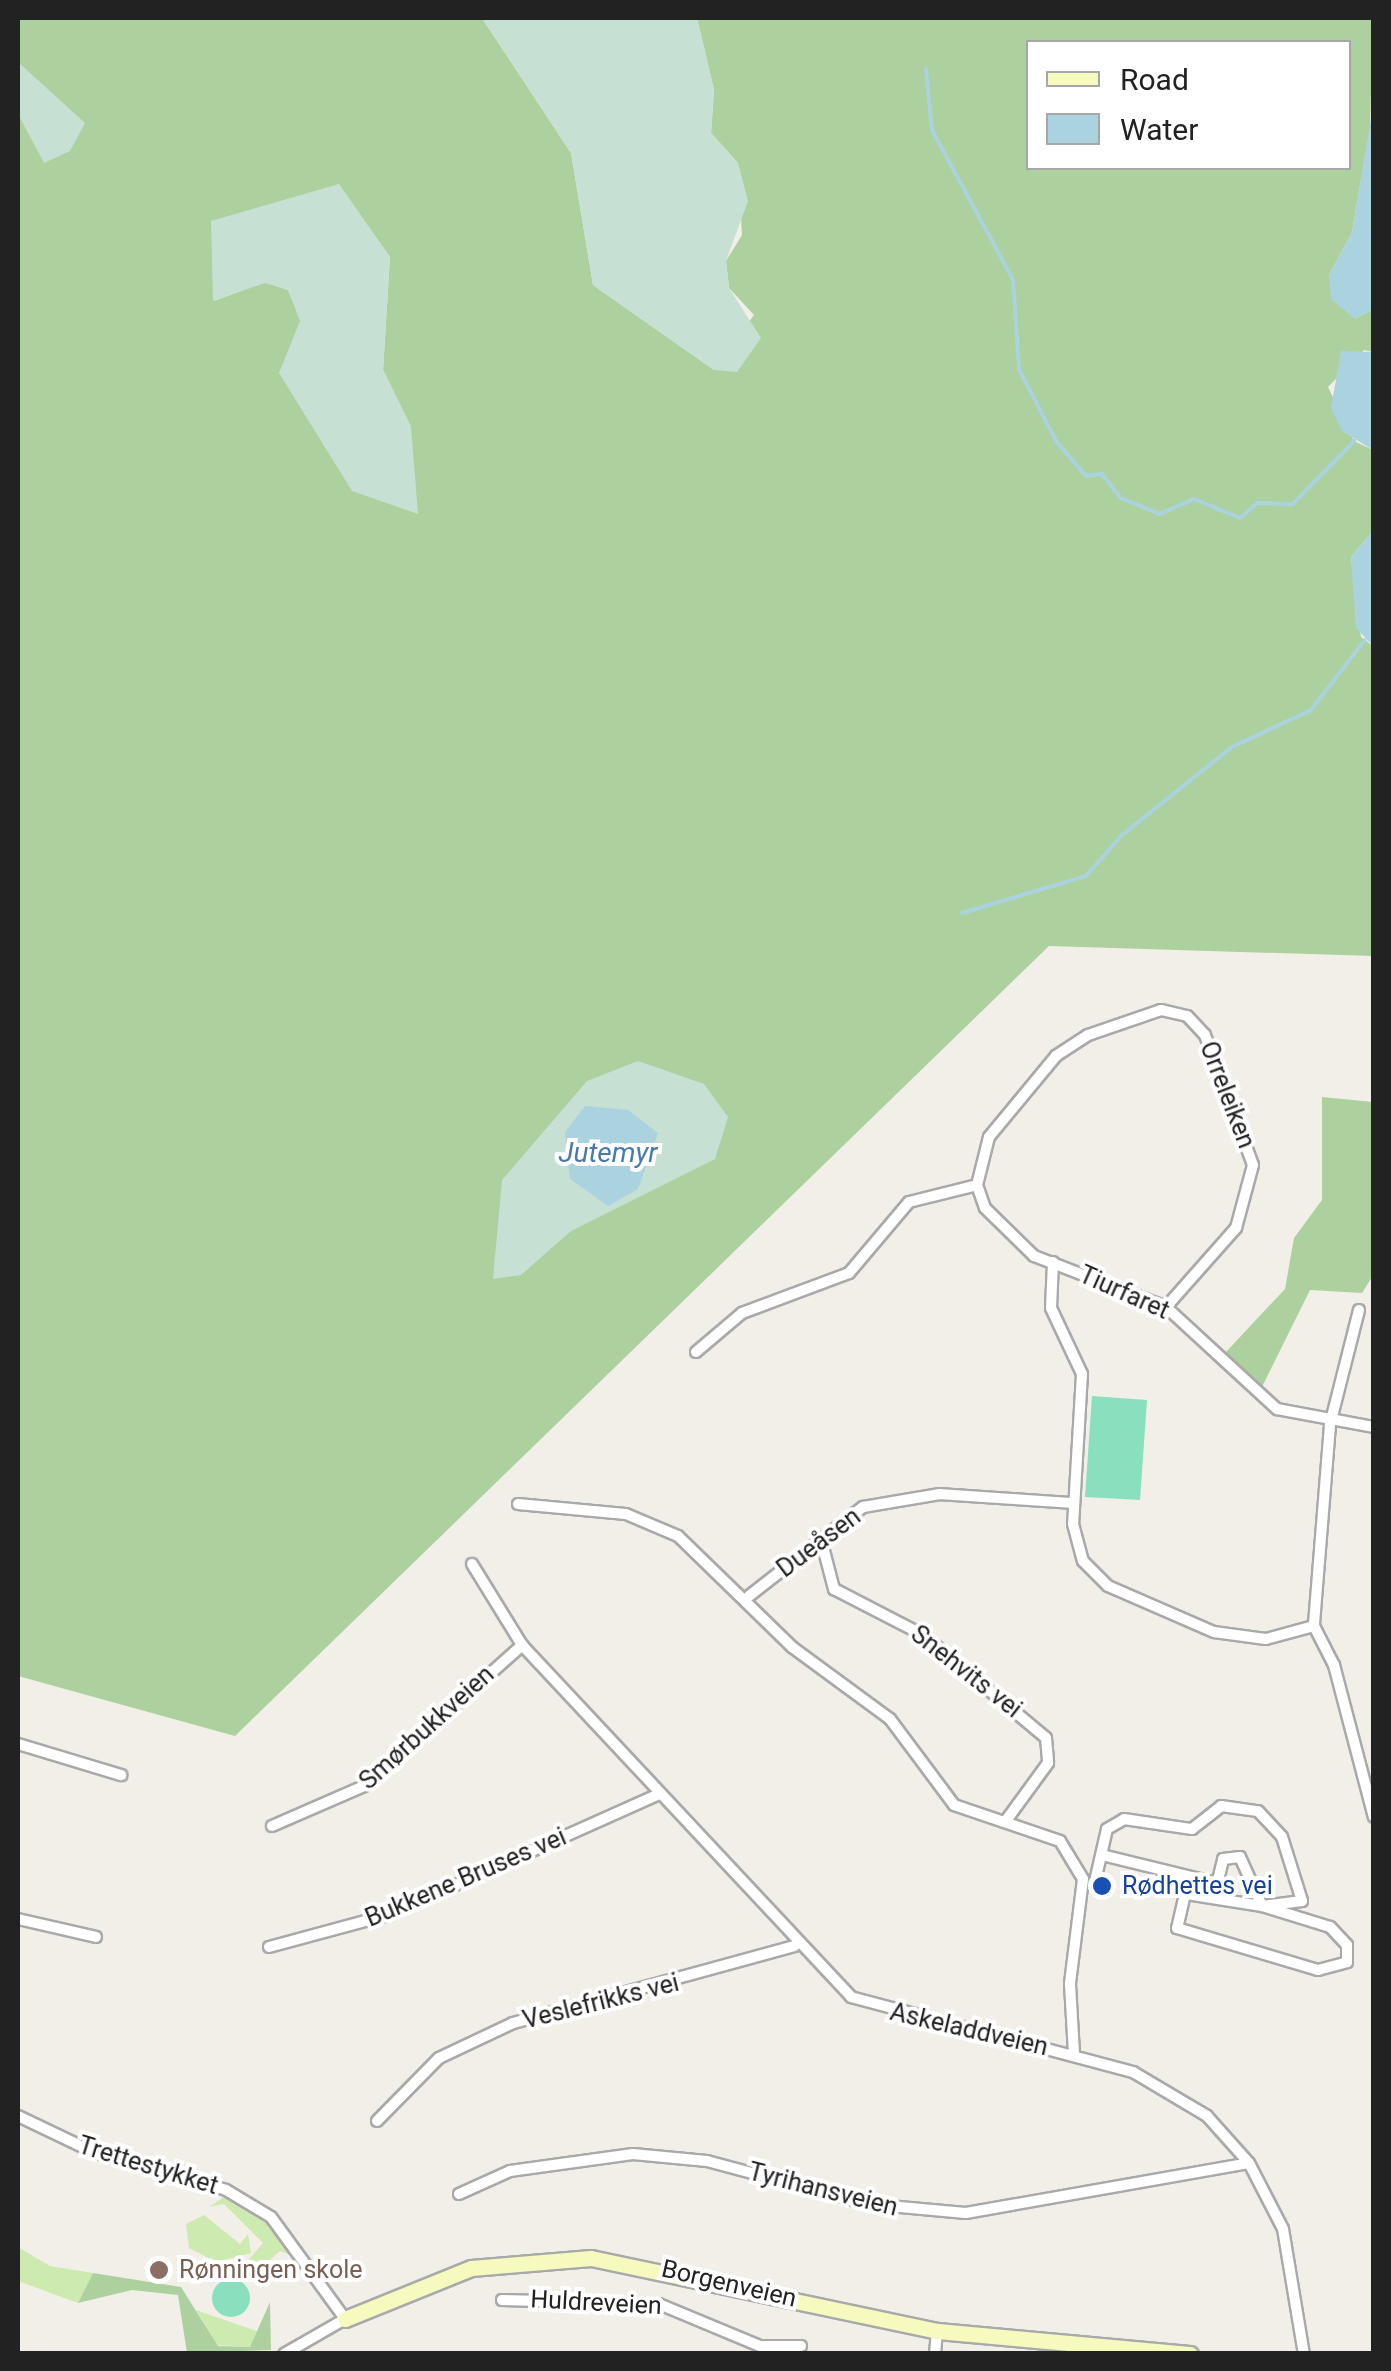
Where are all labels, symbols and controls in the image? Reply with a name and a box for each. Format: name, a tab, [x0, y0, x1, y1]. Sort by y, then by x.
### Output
legend	[1026, 40, 1351, 170]
text: Road	[1120, 62, 1189, 97]
text: Water	[1120, 112, 1198, 147]
street label: Orreleiken	[1193, 1037, 1261, 1153]
water label: Jutemyr	[558, 1136, 658, 1170]
street label: Tiurfaret	[1074, 1260, 1174, 1326]
street label: Dueåsen	[771, 1502, 867, 1584]
street label: Snehvits vei	[905, 1619, 1027, 1725]
street label: Smørbukkveien	[353, 1660, 501, 1796]
street label: Bukkene Bruses vei	[361, 1822, 571, 1934]
place label: Rødhettes vei	[1122, 1871, 1273, 1901]
marker: Rødhettes vei	[1091, 1875, 1113, 1897]
street label: Veslefrikks vei	[520, 1968, 682, 2036]
street label: Askeladdveien	[887, 1997, 1051, 2063]
street label: Trettestykket	[74, 2131, 222, 2201]
street label: Tyrihansveien	[745, 2157, 901, 2223]
street label: Borgenveien	[659, 2254, 799, 2314]
place label: Rønningen skole	[179, 2255, 363, 2285]
marker: Rønningen skole	[148, 2259, 170, 2281]
street label: Huldreveien	[530, 2285, 662, 2321]

